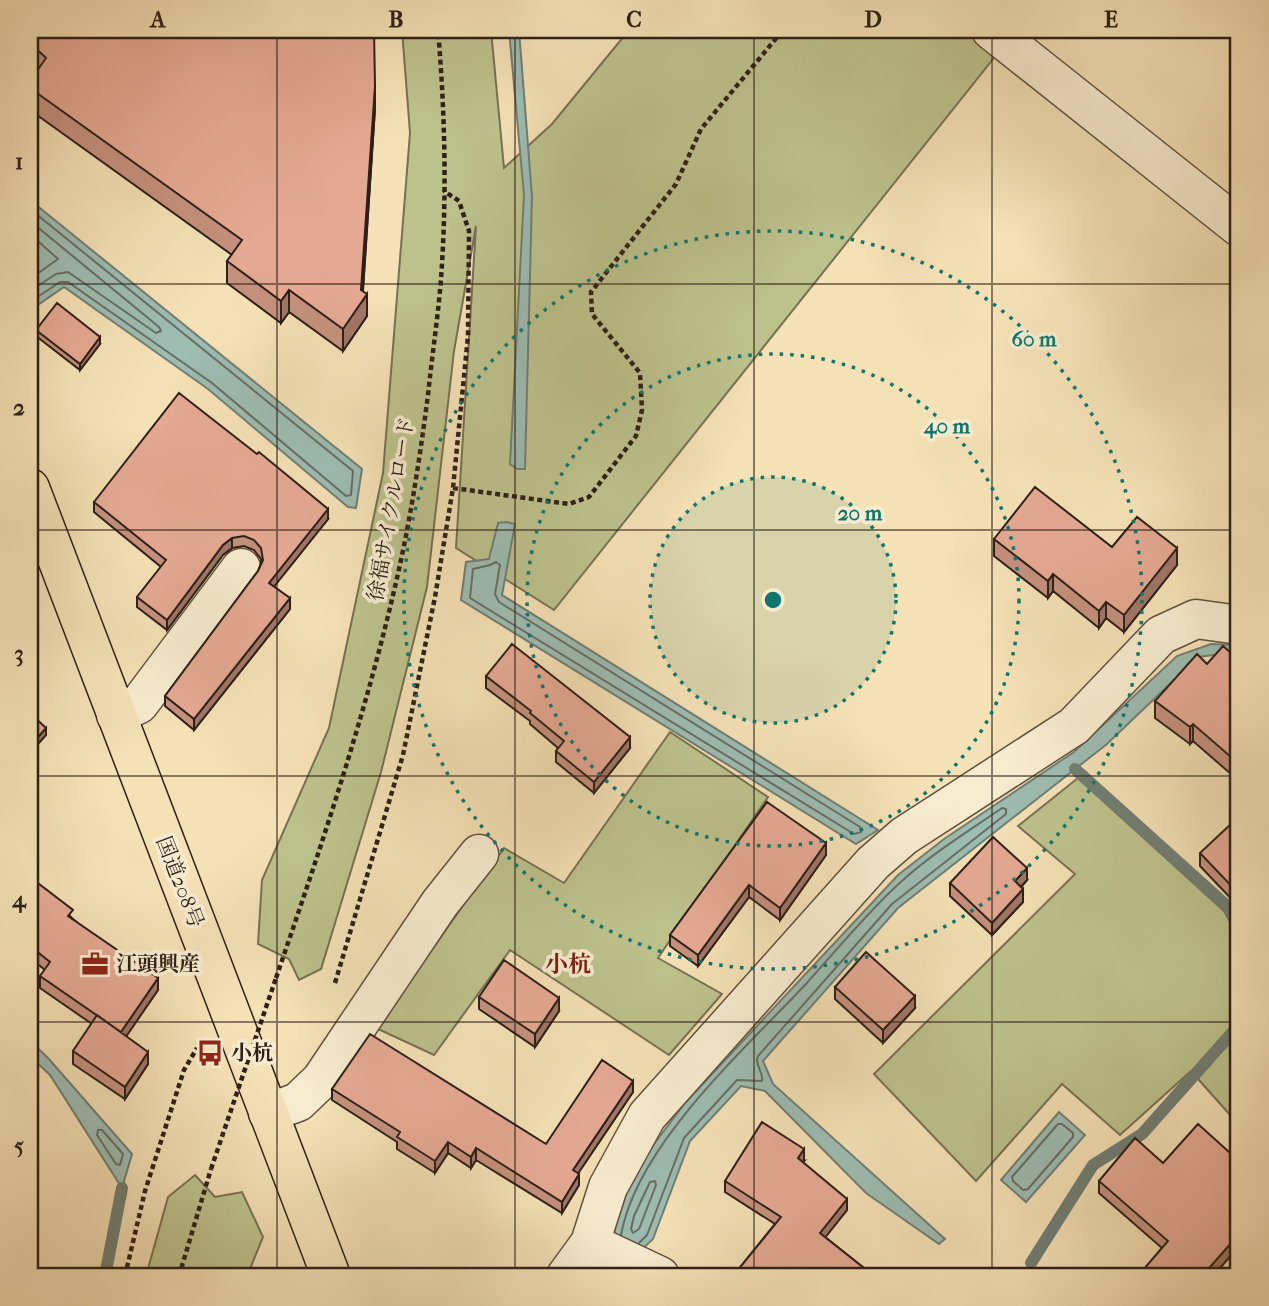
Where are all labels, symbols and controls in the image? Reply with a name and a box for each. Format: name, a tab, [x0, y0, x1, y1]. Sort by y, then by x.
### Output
text: A	[149, 6, 167, 33]
text: B	[389, 6, 404, 33]
text: C	[626, 6, 642, 33]
text: D	[864, 6, 882, 33]
text: E	[1104, 6, 1118, 33]
text: 1	[15, 148, 23, 175]
text: 60 m	[1012, 327, 1057, 351]
text: 2	[13, 394, 25, 421]
text: 40 m	[923, 414, 971, 439]
street label: 徐福サイクルロード	[363, 415, 419, 603]
text: 20 m	[838, 501, 883, 525]
centre of rings	[761, 588, 785, 612]
text: 3	[14, 640, 24, 667]
street label: 国道208号	[152, 833, 208, 931]
text: 4	[11, 886, 27, 913]
office icon: 江頭興産	[80, 949, 110, 979]
district label: 小杭	[545, 951, 591, 978]
place label: 江頭興産	[116, 952, 200, 976]
bus stop icon: 小杭	[195, 1038, 225, 1068]
place label: 小杭	[231, 1041, 273, 1065]
text: 5	[14, 1132, 24, 1159]

